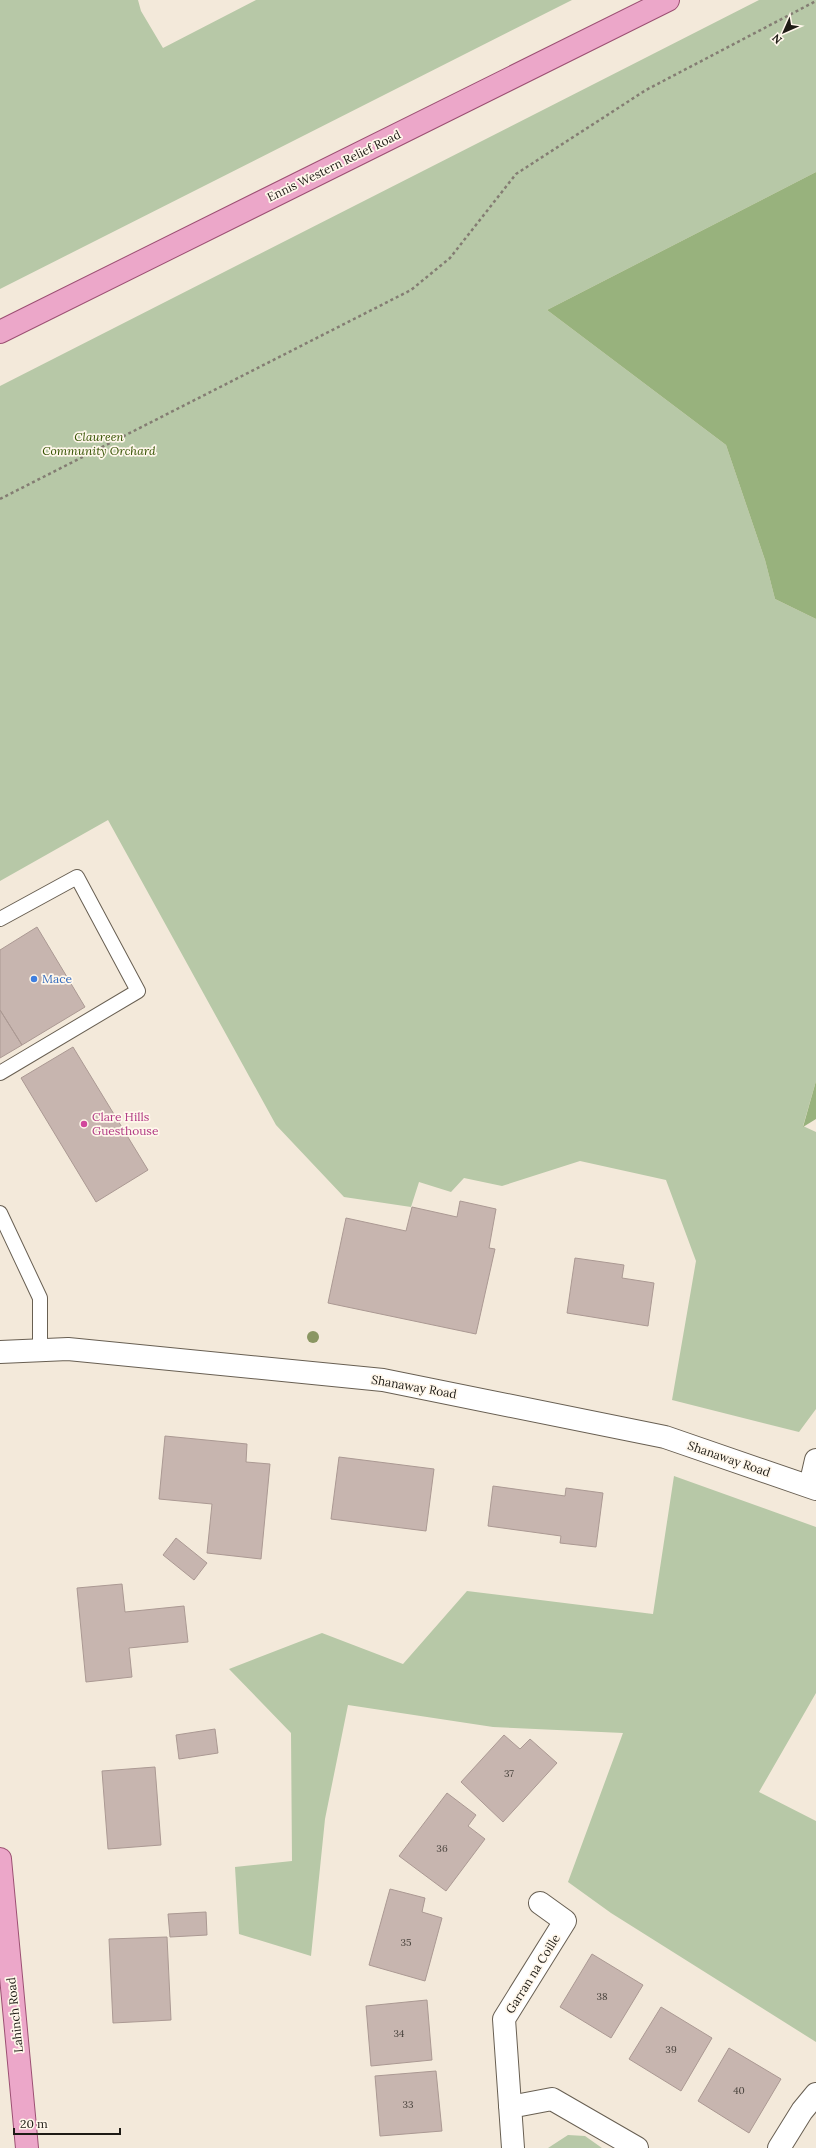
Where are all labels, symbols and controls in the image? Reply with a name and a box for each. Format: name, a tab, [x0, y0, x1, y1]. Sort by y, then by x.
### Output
north arrow	[764, 12, 804, 52]
text: N	[769, 31, 785, 47]
street label: Ennis Western Relief Road	[265, 127, 403, 204]
park label: Claureen Community Orchard	[42, 429, 156, 458]
place label: Mace	[42, 971, 73, 986]
marker: Mace	[29, 974, 39, 984]
place label: Clare Hills Guesthouse	[92, 1109, 159, 1138]
marker: Clare Hills Guesthouse	[79, 1119, 89, 1129]
street label: Shanaway Road	[370, 1372, 458, 1401]
street label: Shanaway Road	[686, 1437, 772, 1480]
house number: 37	[504, 1767, 514, 1780]
house number: 36	[436, 1842, 448, 1855]
street label: Garran na Coille	[502, 1931, 563, 2016]
house number: 35	[400, 1936, 412, 1949]
street label: Lahinch Road	[3, 1977, 26, 2054]
house number: 38	[596, 1990, 608, 2003]
house number: 34	[394, 2027, 405, 2040]
house number: 39	[665, 2043, 677, 2056]
house number: 40	[733, 2084, 745, 2097]
house number: 33	[402, 2098, 414, 2111]
scale bar	[14, 2110, 120, 2136]
text: 20 m	[20, 2116, 48, 2131]

